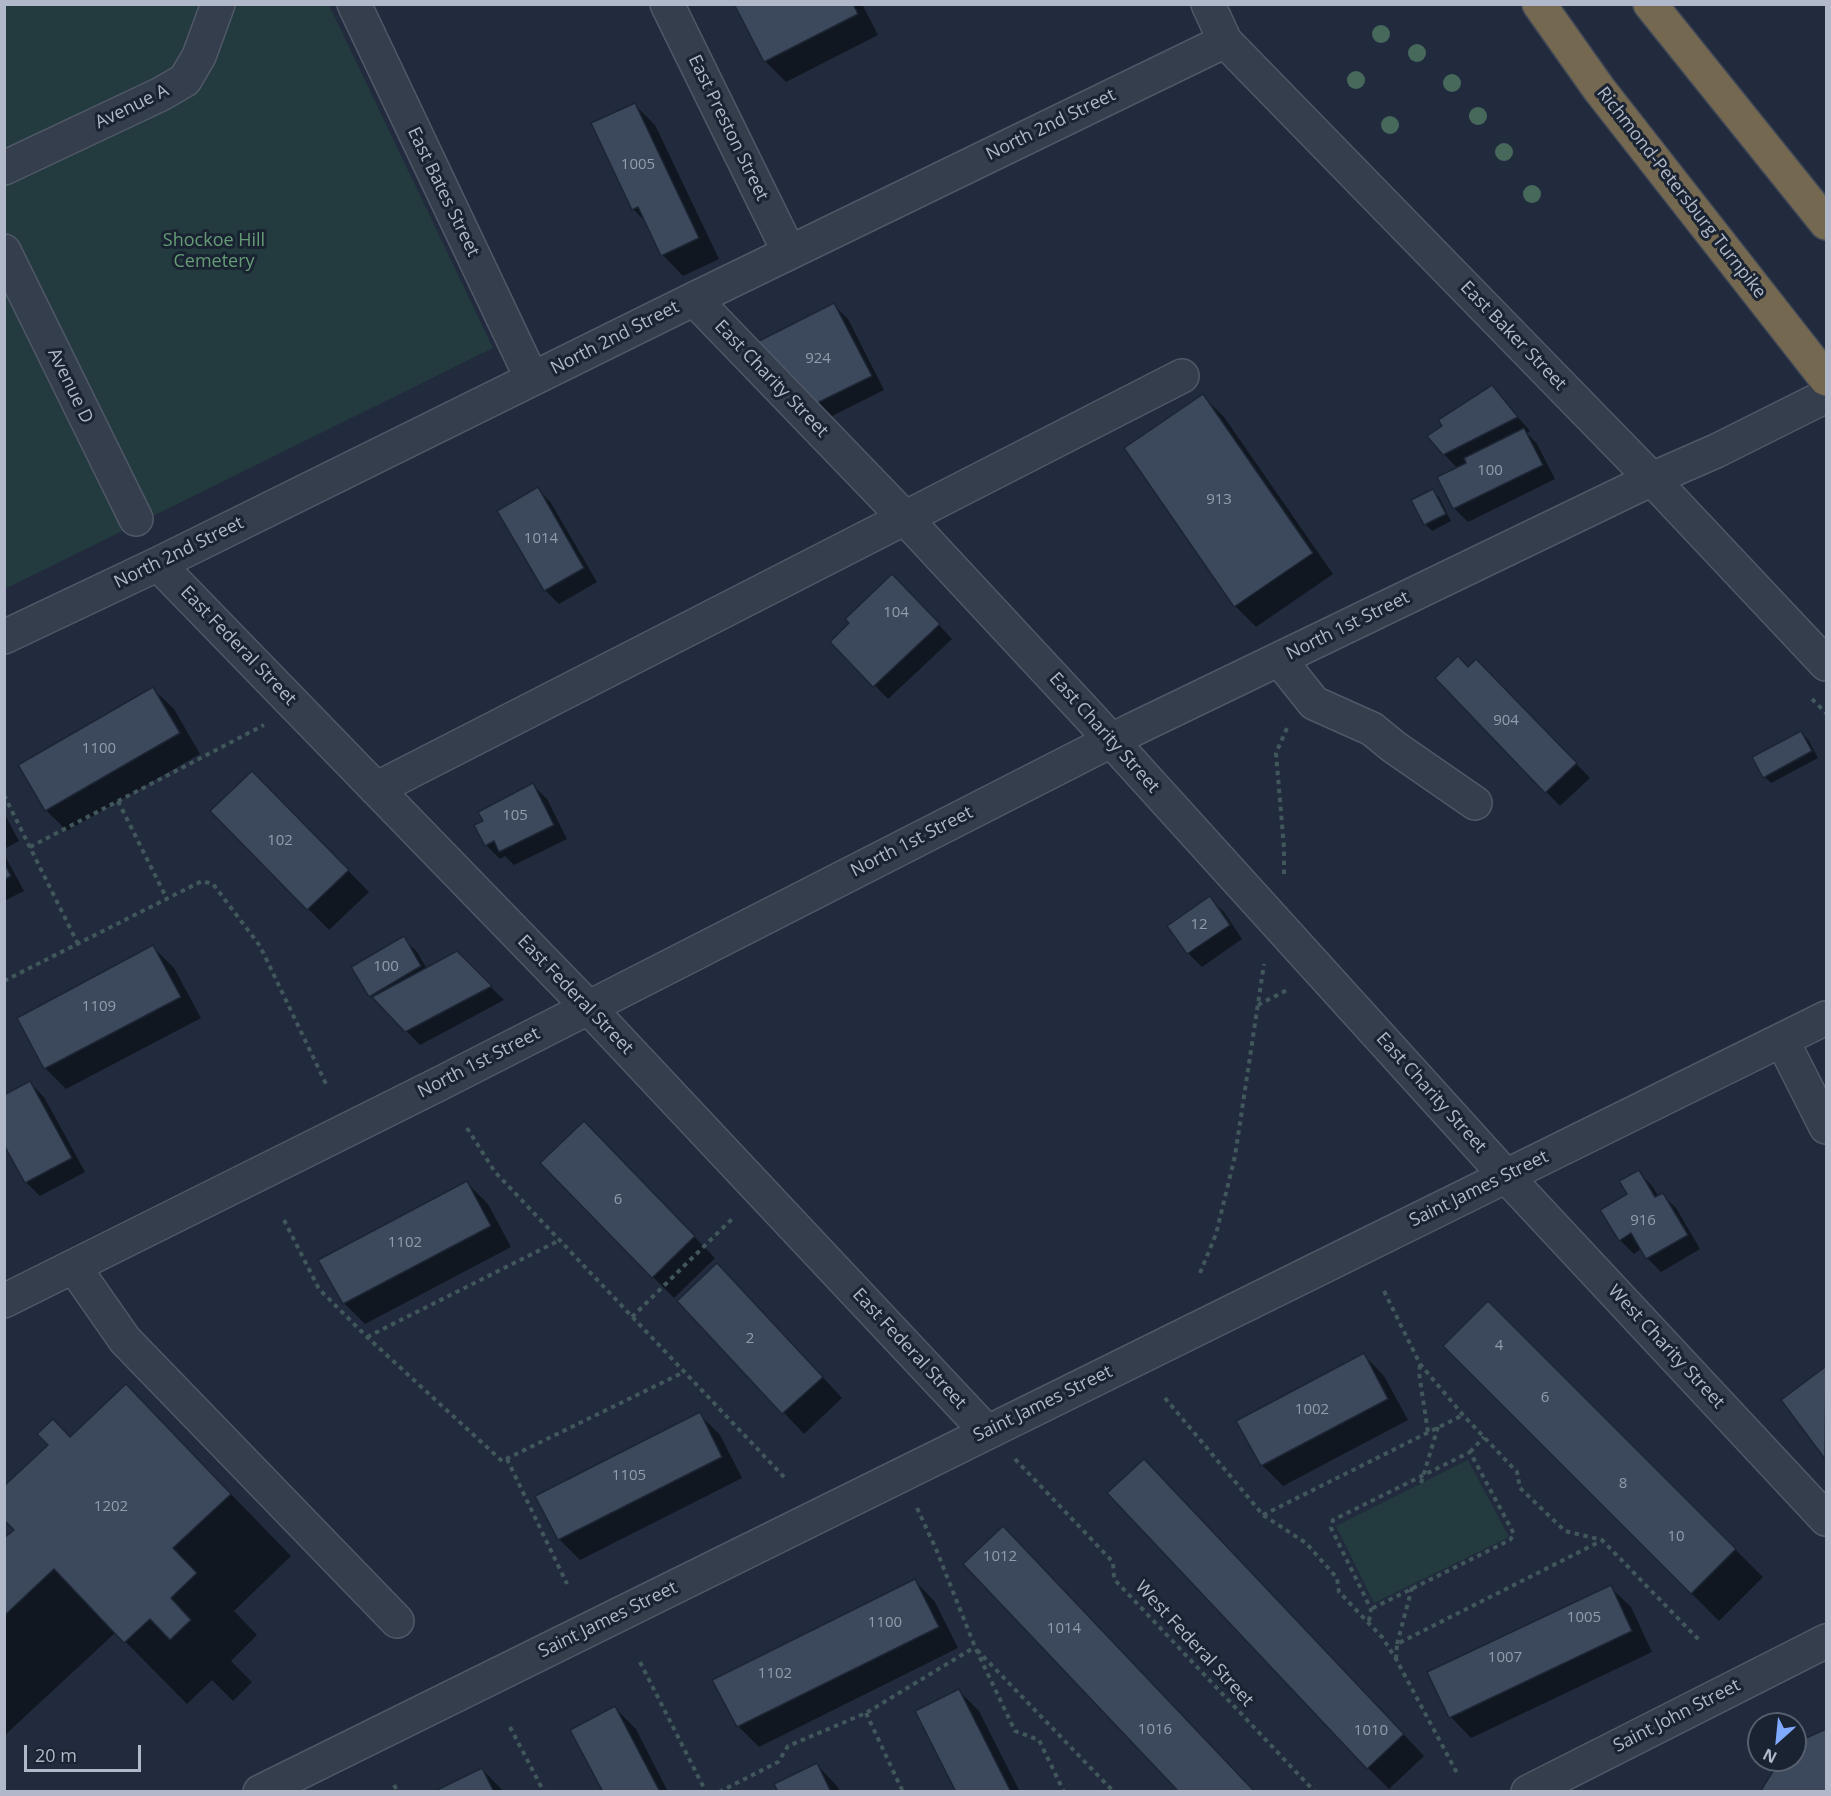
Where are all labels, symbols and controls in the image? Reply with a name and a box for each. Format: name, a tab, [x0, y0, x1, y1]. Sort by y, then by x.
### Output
street label: East Preston Street	[683, 51, 773, 205]
street label: Avenue A	[92, 80, 172, 134]
street label: Richmond-Petersburg Turnpike	[1592, 83, 1770, 303]
street label: North 2nd Street	[983, 84, 1119, 166]
street label: East Bates Street	[402, 124, 484, 260]
house number: 1005	[621, 156, 655, 174]
park label: Shockoe Hill Cemetery	[163, 230, 265, 272]
street label: East Baker Street	[1456, 277, 1570, 395]
street label: North 2nd Street	[547, 296, 683, 380]
street label: East Charity Street	[710, 316, 832, 442]
street label: Avenue D	[43, 345, 97, 427]
house number: 924	[805, 350, 831, 368]
house number: 100	[1477, 462, 1503, 480]
house number: 913	[1206, 491, 1232, 509]
street label: North 2nd Street	[111, 512, 247, 594]
house number: 1014	[524, 530, 558, 548]
street label: East Federal Street	[176, 582, 300, 710]
street label: North 1st Street	[1283, 587, 1413, 665]
house number: 104	[883, 604, 909, 622]
street label: East Charity Street	[1044, 668, 1164, 798]
house number: 904	[1493, 712, 1519, 730]
house number: 1100	[82, 740, 116, 758]
street label: North 1st Street	[847, 802, 977, 882]
house number: 105	[502, 807, 528, 825]
house number: 102	[267, 832, 293, 850]
house number: 12	[1190, 916, 1208, 934]
street label: East Federal Street	[513, 931, 637, 1059]
house number: 100	[373, 958, 399, 976]
house number: 1109	[82, 998, 116, 1016]
street label: North 1st Street	[414, 1023, 544, 1103]
street label: East Charity Street	[1371, 1028, 1491, 1158]
street label: Saint James Street	[1406, 1146, 1552, 1232]
house number: 6	[614, 1191, 622, 1209]
house number: 916	[1630, 1212, 1656, 1230]
house number: 1102	[388, 1234, 422, 1252]
street label: West Charity Street	[1603, 1281, 1729, 1413]
street label: East Federal Street	[848, 1284, 970, 1414]
house number: 2	[746, 1330, 754, 1348]
house number: 4	[1495, 1337, 1503, 1355]
street label: Saint James Street	[970, 1361, 1116, 1447]
house number: 6	[1541, 1389, 1549, 1407]
house number: 1002	[1295, 1401, 1329, 1419]
house number: 1105	[612, 1467, 646, 1485]
house number: 8	[1619, 1475, 1627, 1493]
house number: 1202	[94, 1498, 128, 1516]
house number: 10	[1667, 1528, 1685, 1546]
house number: 1012	[983, 1548, 1017, 1566]
street label: Saint James Street	[535, 1577, 681, 1663]
street label: West Federal Street	[1130, 1577, 1258, 1711]
house number: 1005	[1567, 1609, 1601, 1627]
house number: 1100	[868, 1614, 902, 1632]
house number: 1014	[1047, 1620, 1081, 1638]
house number: 1007	[1488, 1649, 1522, 1667]
house number: 1102	[758, 1665, 792, 1683]
street label: Saint John Street	[1610, 1675, 1744, 1757]
north arrow	[1747, 1712, 1807, 1772]
house number: 1016	[1138, 1721, 1172, 1739]
house number: 1010	[1354, 1722, 1388, 1740]
scale bar	[27, 1733, 144, 1771]
text: 20 m	[35, 1743, 77, 1767]
text: N	[1759, 1744, 1781, 1769]

